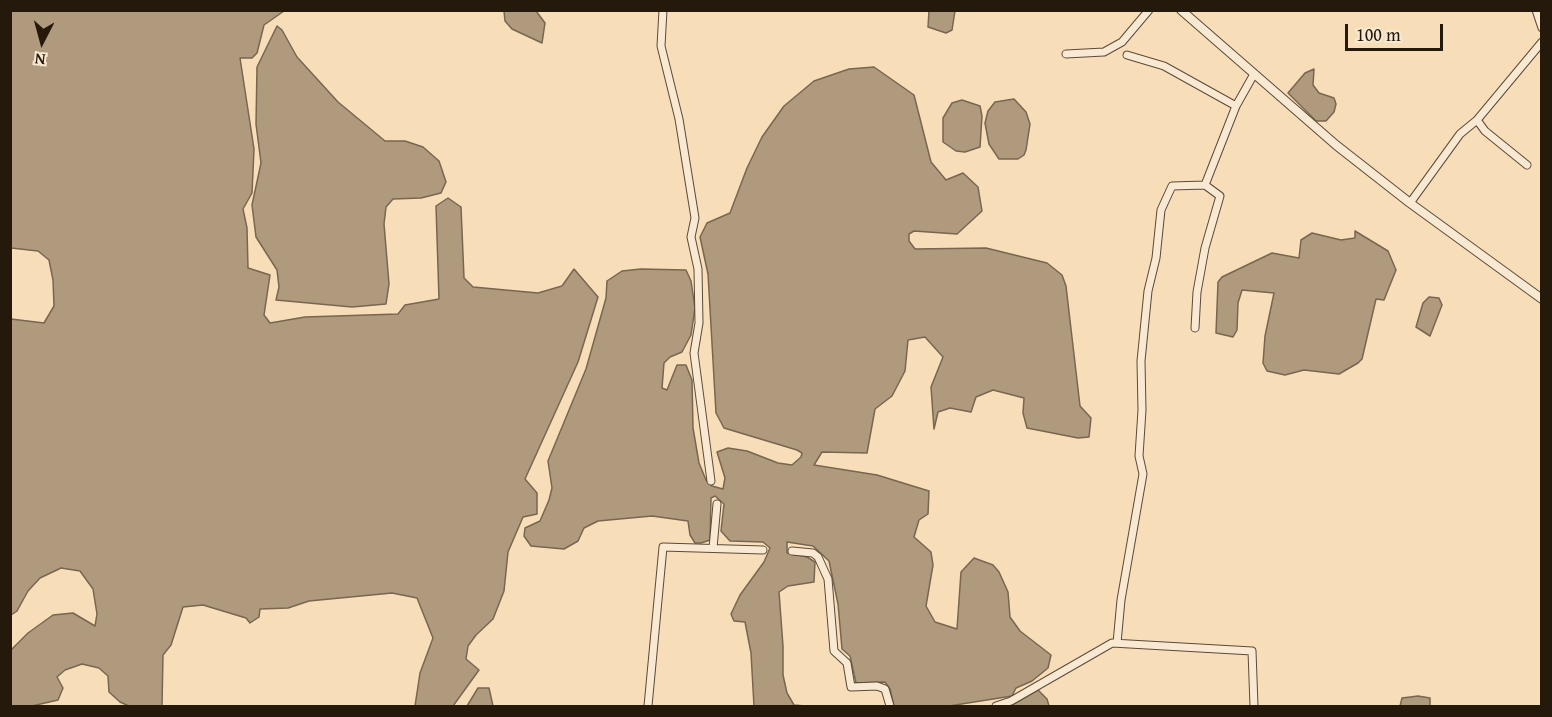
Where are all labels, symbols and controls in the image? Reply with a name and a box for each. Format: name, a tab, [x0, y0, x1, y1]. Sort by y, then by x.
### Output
north arrow	[12, 12, 72, 72]
scale bar	[1348, 12, 1446, 50]
text: 100 m	[1356, 21, 1401, 48]
text: N	[34, 47, 47, 72]

